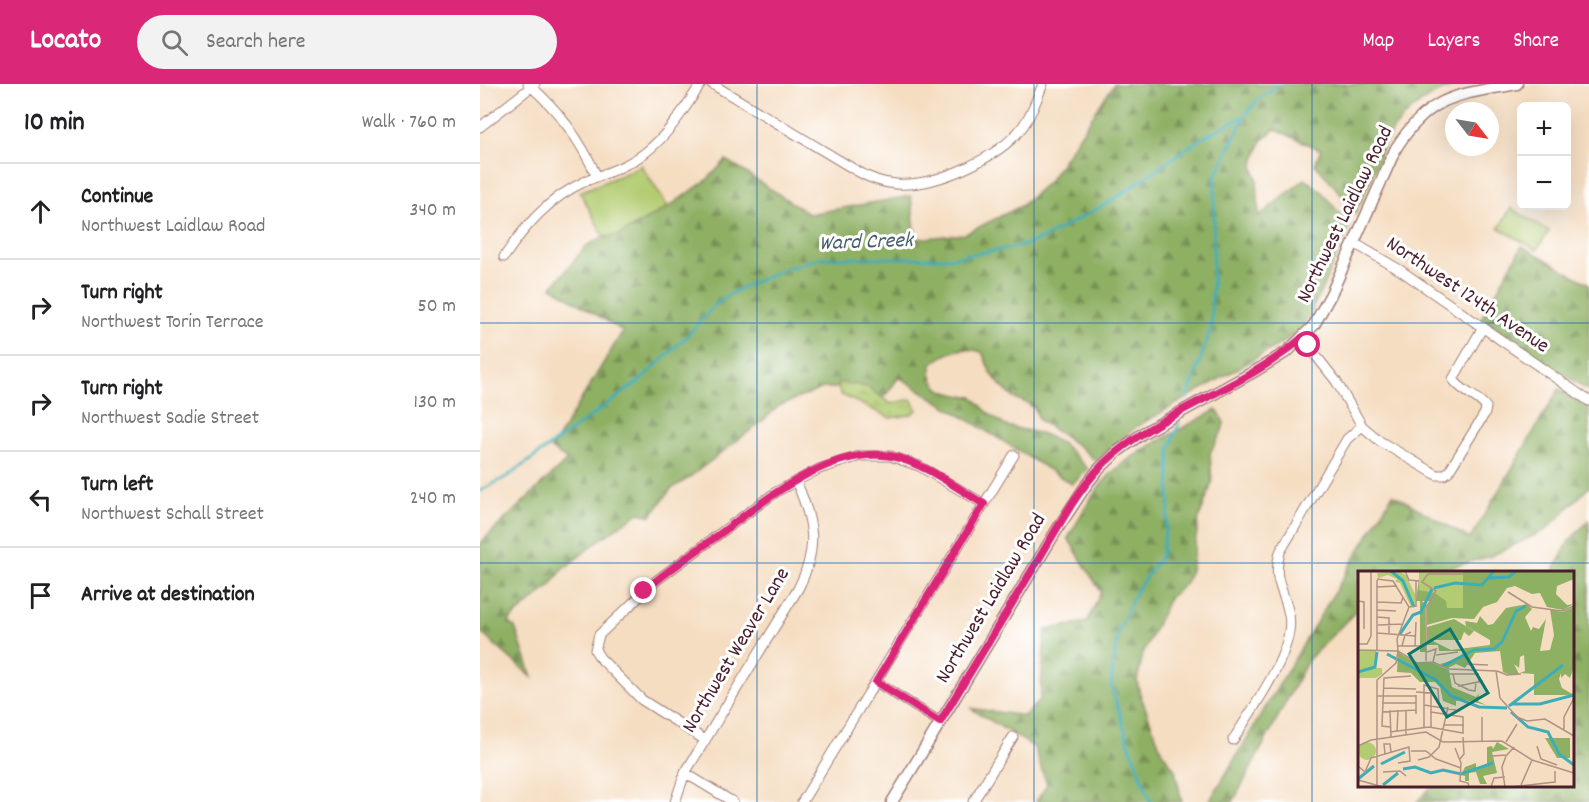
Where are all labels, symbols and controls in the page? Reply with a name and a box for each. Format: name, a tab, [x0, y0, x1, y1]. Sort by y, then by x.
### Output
search box	[137, 15, 557, 69]
text: Locato	[30, 22, 101, 62]
icon: search	[158, 26, 191, 59]
text: Search here	[206, 27, 306, 58]
text: Map	[1363, 27, 1394, 57]
text: Layers	[1427, 27, 1480, 57]
text: Share	[1513, 27, 1559, 57]
north arrow	[1445, 102, 1499, 156]
map controls	[1517, 102, 1571, 210]
button: +	[1517, 102, 1571, 156]
text: 10 min	[24, 105, 84, 142]
text: Walk · 760 m	[362, 109, 456, 137]
street label: Northwest Laidlaw Road	[1290, 121, 1402, 309]
button: −	[1517, 156, 1571, 210]
text: Continue	[81, 182, 153, 213]
icon: ahead	[24, 195, 57, 228]
text: 340 m	[410, 197, 456, 225]
text: Northwest Laidlaw Road	[81, 213, 265, 241]
water label: Ward Creek	[819, 226, 915, 260]
street label: Northwest 124th Avenue	[1379, 230, 1555, 362]
text: Turn right	[81, 278, 163, 309]
icon: right	[24, 291, 57, 324]
text: 50 m	[418, 293, 456, 321]
text: Northwest Torin Terrace	[81, 309, 264, 337]
route start	[1294, 331, 1320, 357]
text: Turn right	[81, 374, 163, 405]
icon: right	[24, 387, 57, 420]
text: 130 m	[414, 389, 456, 417]
text: Northwest Sadie Street	[81, 405, 259, 433]
text: Turn left	[81, 470, 153, 501]
icon: left	[24, 483, 57, 516]
text: 240 m	[410, 485, 456, 513]
text: Northwest Schall Street	[81, 501, 264, 529]
street label: Northwest Laidlaw Road	[929, 508, 1055, 690]
street label: Northwest Weaver Lane	[676, 563, 798, 739]
inset map	[1358, 571, 1574, 787]
route end	[630, 577, 656, 603]
icon: arrive	[24, 579, 57, 612]
text: Arrive at destination	[81, 580, 255, 611]

